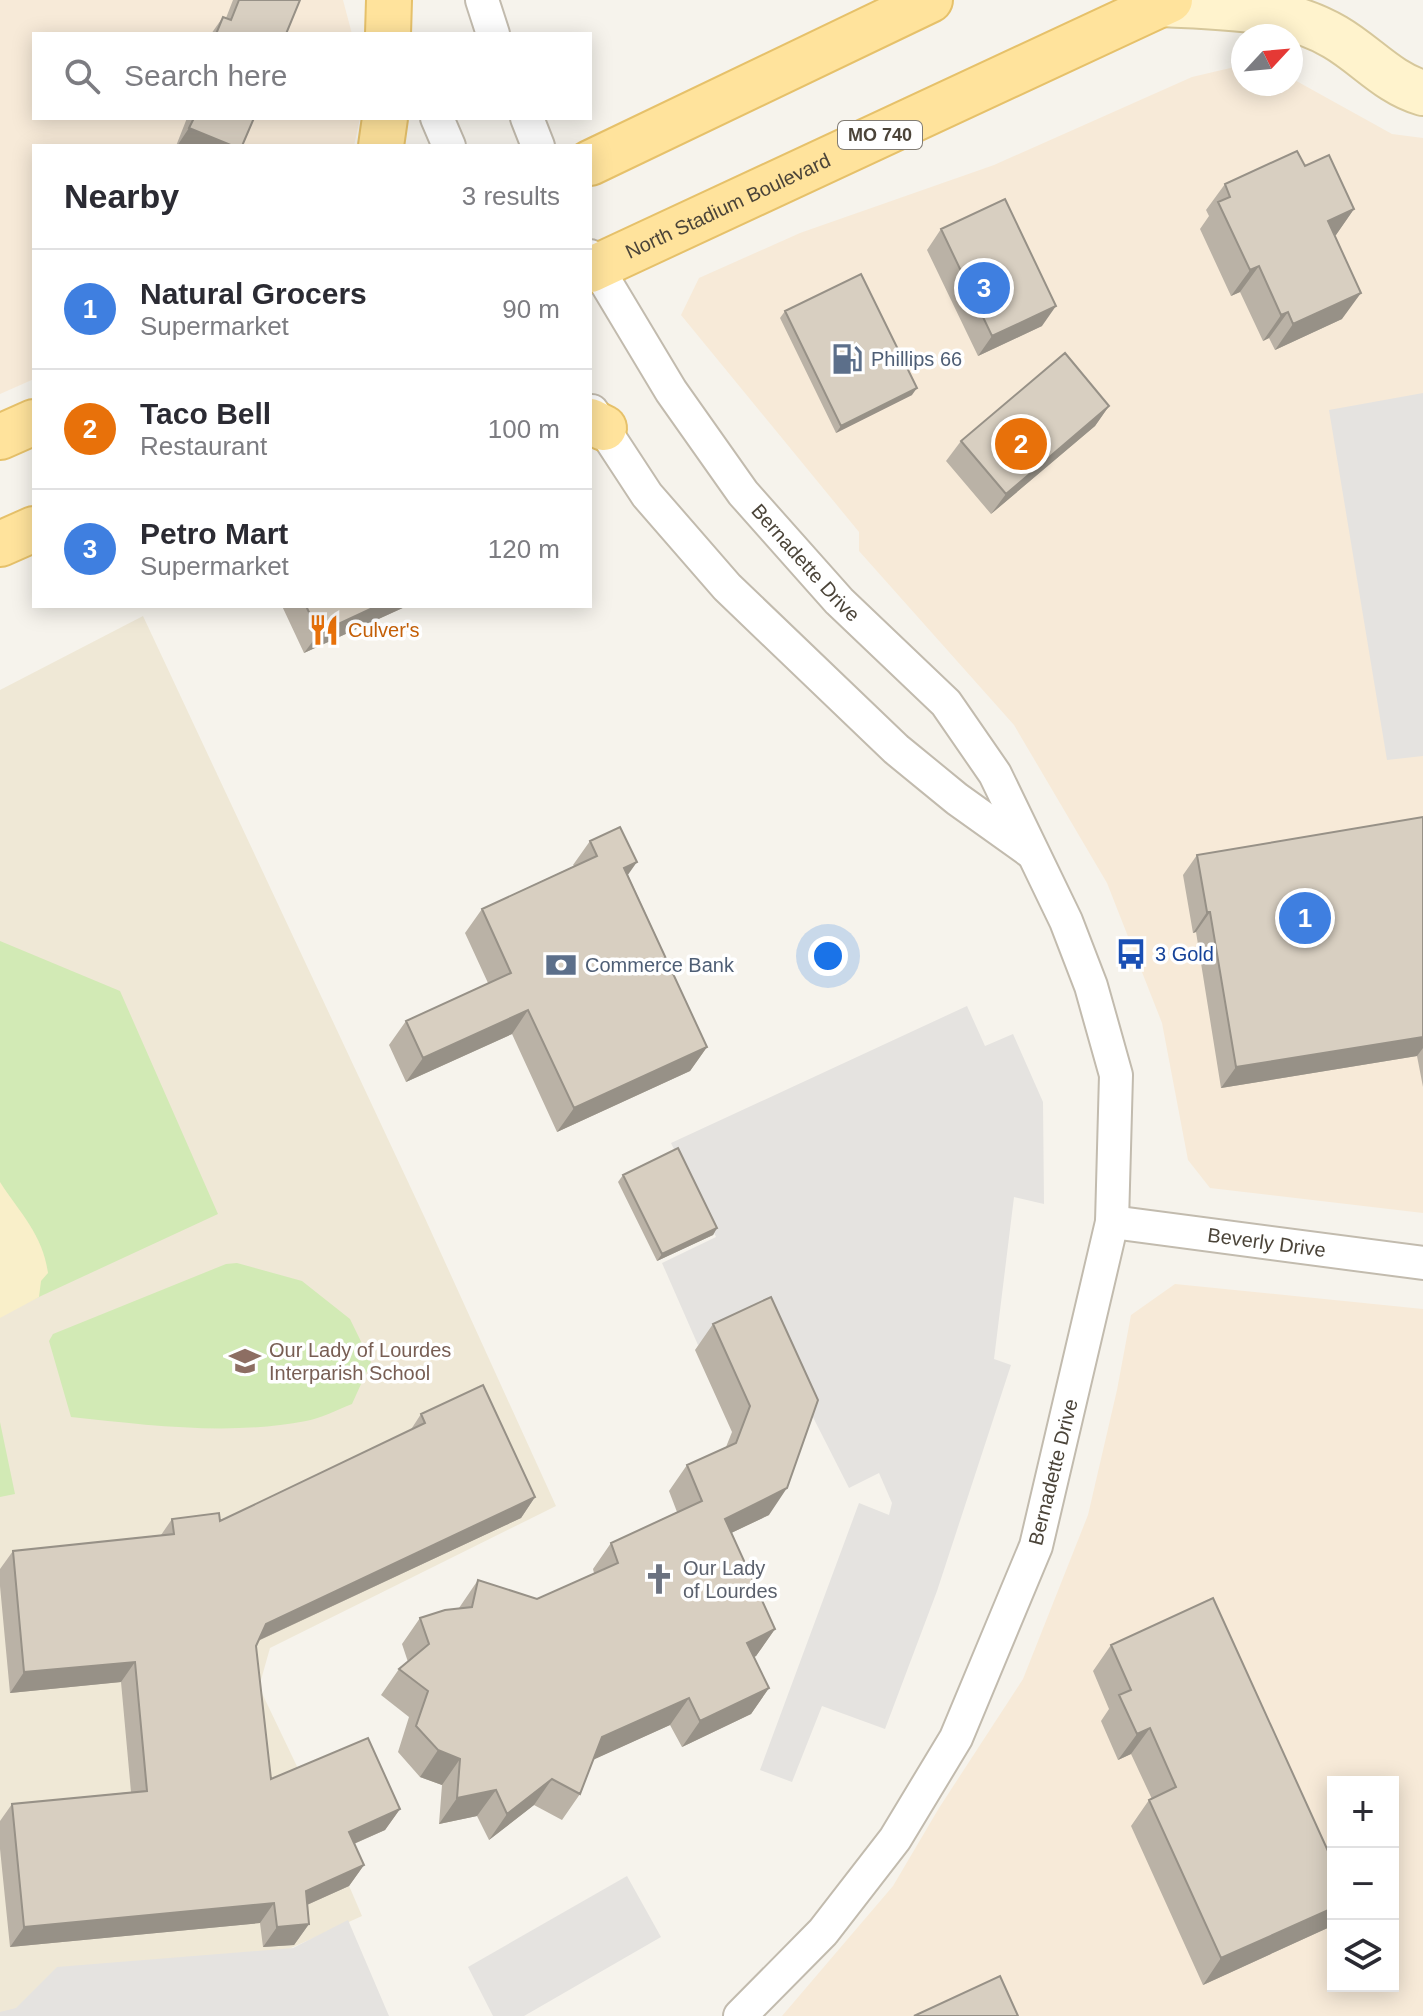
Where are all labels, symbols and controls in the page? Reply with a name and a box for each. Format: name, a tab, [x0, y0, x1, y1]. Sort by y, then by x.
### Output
north arrow	[1231, 24, 1303, 96]
search box	[32, 32, 592, 120]
icon: search	[60, 54, 104, 98]
text: Search here	[124, 59, 287, 92]
road number: MO 740	[838, 121, 922, 149]
street label: North Stadium Boulevard	[622, 149, 834, 263]
text: Nearby	[64, 177, 179, 215]
text: 3 results	[462, 181, 560, 211]
pin: 3	[958, 258, 1010, 318]
text: Natural Grocers	[140, 277, 367, 310]
text: 1	[83, 294, 97, 324]
text: 90 m	[502, 294, 560, 324]
text: Supermarket	[140, 311, 289, 341]
fuel station icon: Phillips 66	[830, 342, 864, 376]
place label: Phillips 66	[871, 348, 962, 370]
text: Taco Bell	[140, 397, 271, 430]
text: 2	[83, 414, 97, 444]
text: 100 m	[488, 414, 560, 444]
pin: 2	[995, 414, 1047, 474]
text: Restaurant	[140, 431, 267, 461]
street label: Bernadette Drive	[747, 500, 864, 626]
text: Petro Mart	[140, 517, 288, 550]
text: 3	[83, 534, 97, 564]
text: 120 m	[488, 534, 560, 564]
text: Supermarket	[140, 551, 289, 581]
restaurant icon: Culver's	[307, 613, 341, 647]
place label: Culver's	[348, 619, 420, 641]
pin: 1	[1279, 888, 1331, 948]
your location	[808, 936, 848, 976]
bus stop icon: 3 Gold	[1114, 937, 1148, 971]
place label: 3 Gold	[1155, 943, 1214, 965]
bank icon: Commerce Bank	[544, 948, 578, 982]
place label: Commerce Bank	[585, 954, 735, 976]
street label: Beverly Drive	[1206, 1224, 1327, 1261]
place label: Our Lady of Lourdes Interparish School	[269, 1339, 451, 1384]
school or university icon: Our Lady of Lourdes Interparish School	[228, 1344, 262, 1378]
street label: Bernadette Drive	[1024, 1397, 1082, 1547]
place label: Our Lady of Lourdes	[683, 1557, 778, 1602]
church icon: Our Lady of Lourdes	[642, 1562, 676, 1596]
map controls	[1327, 1776, 1399, 1992]
button: +	[1327, 1776, 1399, 1848]
button: −	[1327, 1848, 1399, 1920]
button: layers	[1327, 1920, 1399, 1992]

